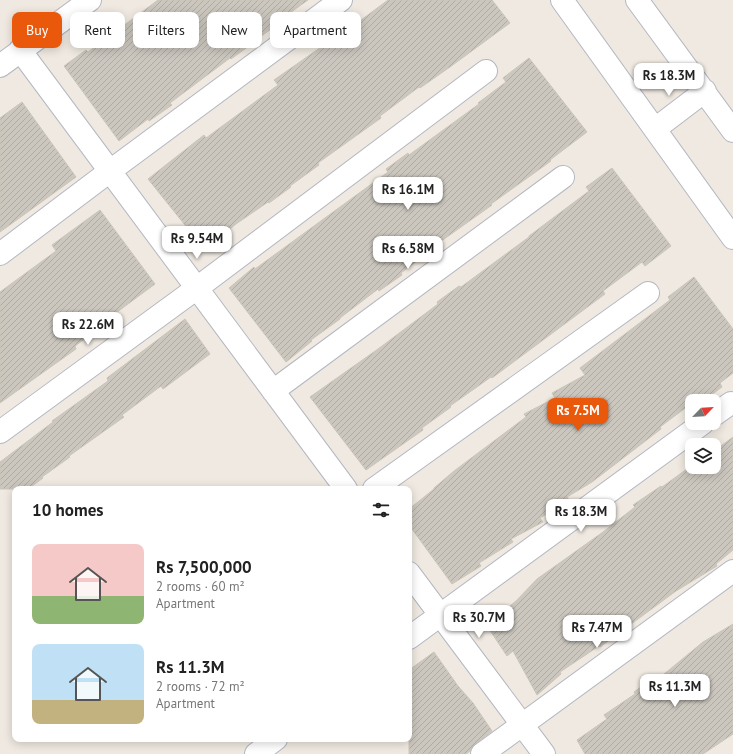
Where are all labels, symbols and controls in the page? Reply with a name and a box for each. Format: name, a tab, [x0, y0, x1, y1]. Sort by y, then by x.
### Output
chip: Buy	[12, 12, 62, 48]
chip: Rent	[70, 12, 125, 48]
chip: Filters	[133, 12, 199, 48]
chip: New	[207, 12, 262, 48]
chip: Apartment	[270, 12, 361, 48]
pin: Rs 18.3M	[628, 63, 710, 97]
text: Rs 18.3M	[643, 67, 695, 84]
pin: Rs 16.1M	[367, 177, 449, 211]
text: Rs 16.1M	[382, 181, 434, 198]
pin: Rs 9.54M	[156, 226, 238, 260]
text: Rs 9.54M	[171, 230, 223, 247]
pin: Rs 6.58M	[367, 236, 449, 270]
text: Rs 6.58M	[382, 240, 434, 257]
pin: Rs 22.6M	[47, 312, 129, 346]
text: Rs 22.6M	[62, 316, 114, 333]
north arrow	[685, 394, 721, 430]
map controls	[685, 394, 721, 474]
pin: Rs 7.5M	[541, 398, 615, 432]
text: Rs 7.5M	[556, 402, 600, 419]
button: layers	[685, 438, 721, 474]
text: 10 homes	[32, 499, 103, 521]
icon: filters	[370, 499, 392, 521]
pin: Rs 18.3M	[540, 499, 622, 533]
text: Rs 18.3M	[555, 503, 607, 520]
text: Rs 7,500,000	[156, 556, 252, 578]
icon: home	[64, 560, 112, 608]
text: 2 rooms · 60 m²	[156, 578, 245, 595]
text: Apartment	[156, 595, 215, 612]
pin: Rs 30.7M	[438, 605, 520, 639]
text: Rs 30.7M	[453, 609, 505, 626]
pin: Rs 7.47M	[556, 615, 638, 649]
text: Rs 7.47M	[572, 619, 622, 636]
text: Rs 11.3M	[156, 656, 224, 678]
icon: home	[64, 660, 112, 708]
pin: Rs 11.3M	[634, 674, 716, 708]
text: 2 rooms · 72 m²	[156, 678, 245, 695]
text: Rs 11.3M	[649, 678, 701, 695]
text: Apartment	[156, 695, 215, 712]

